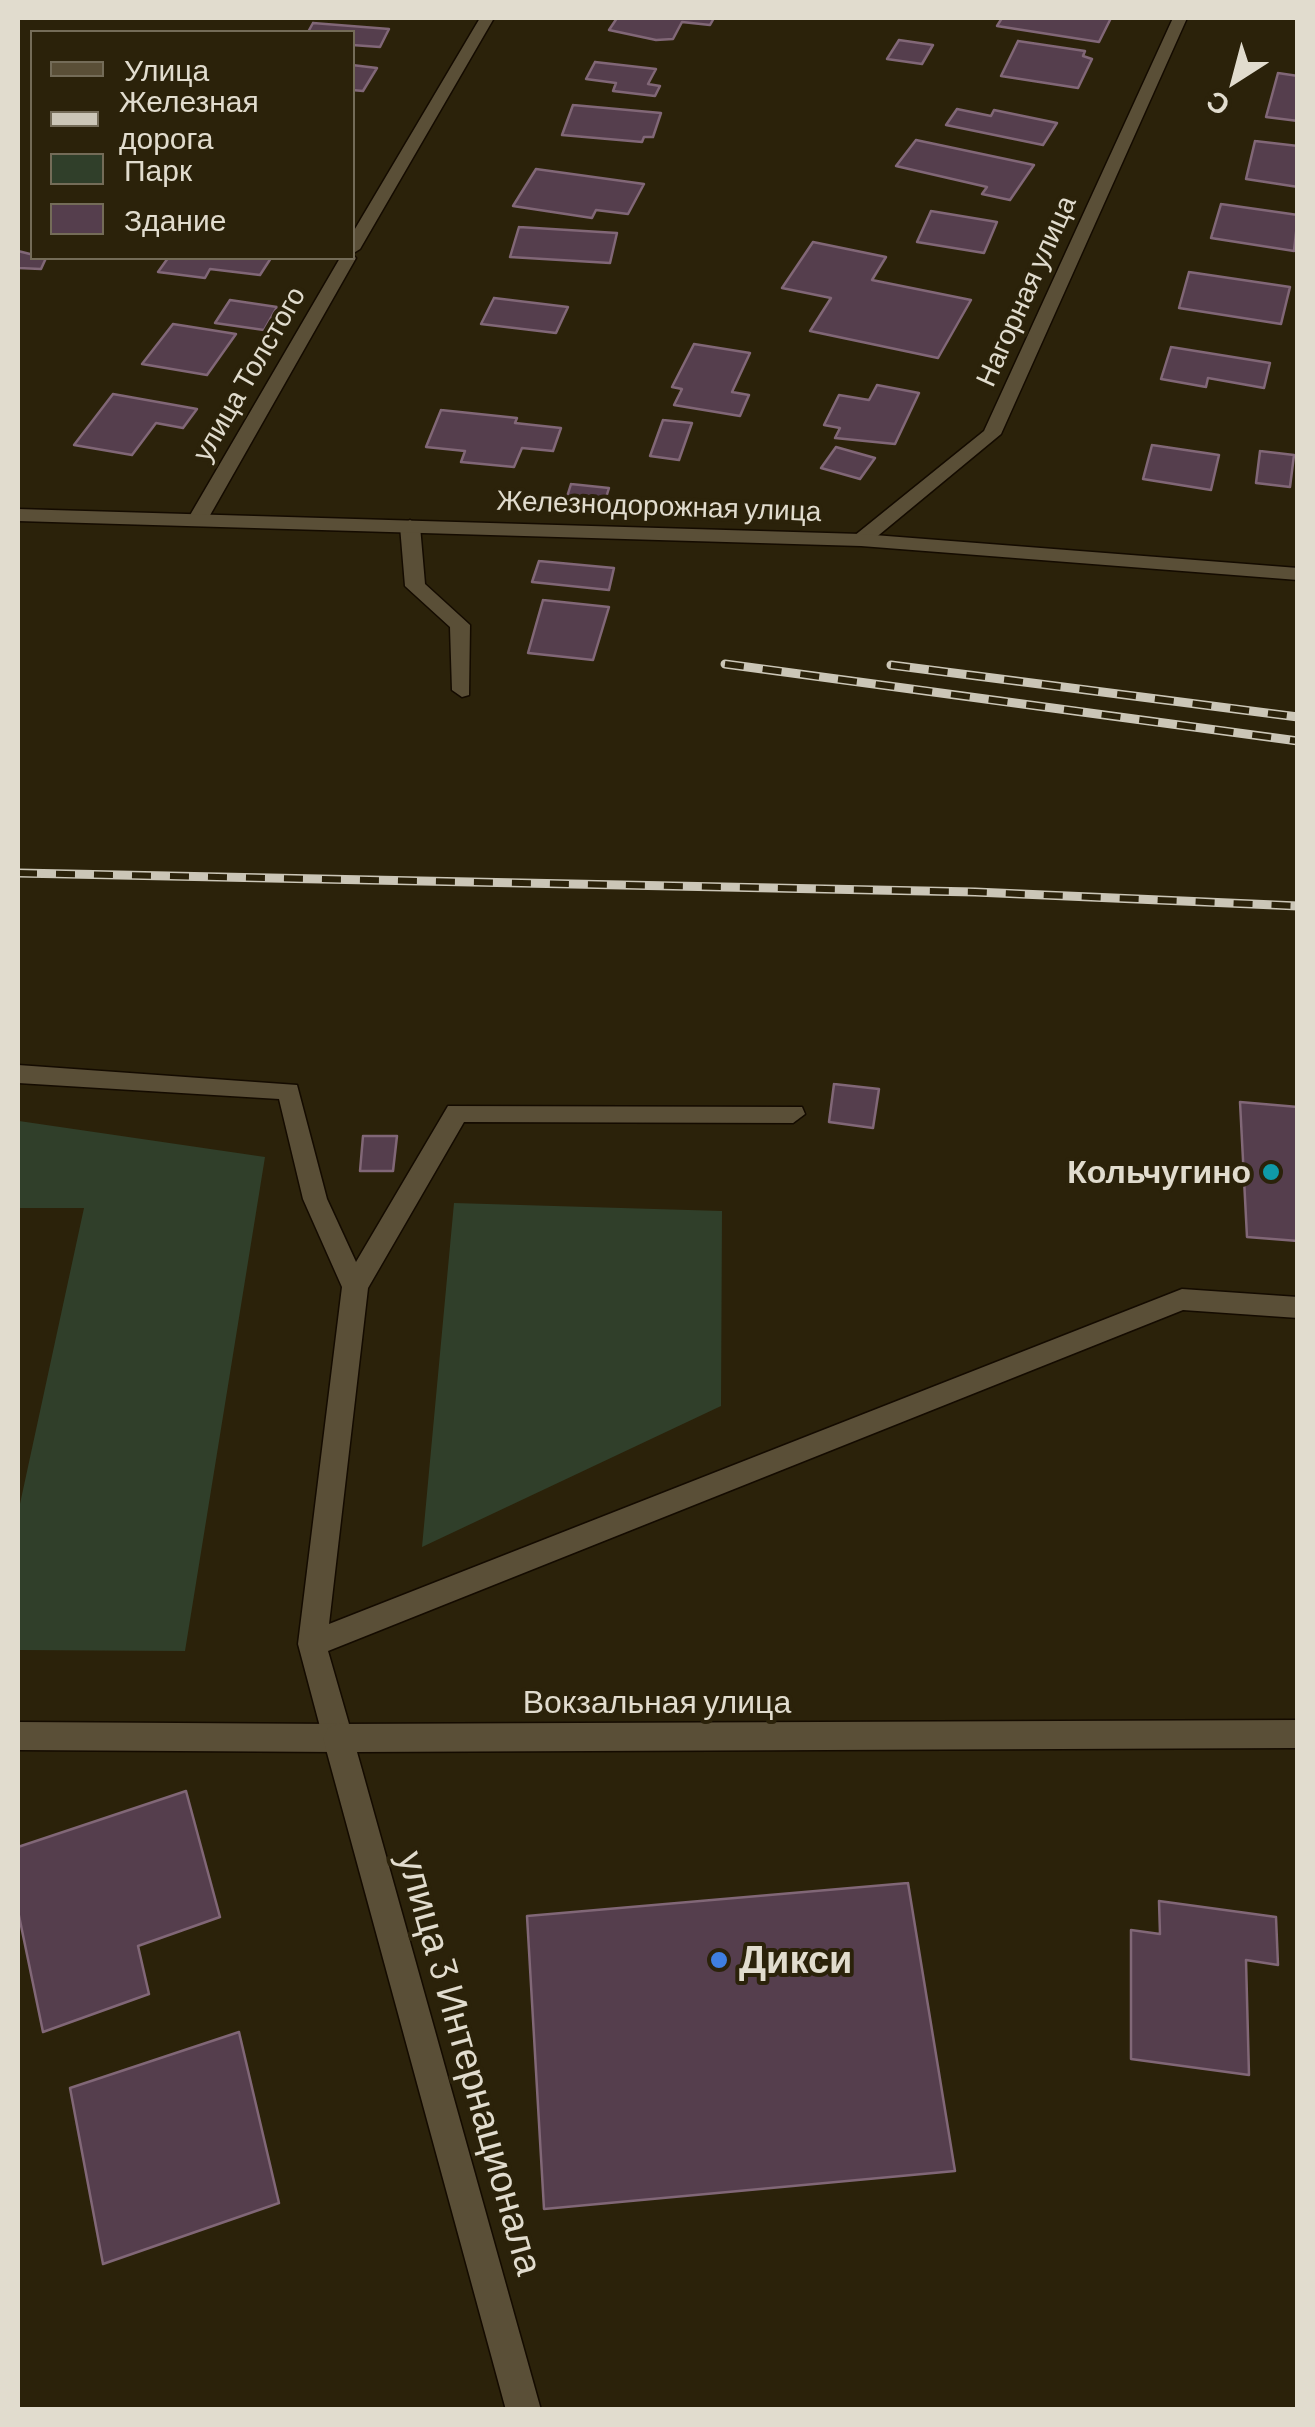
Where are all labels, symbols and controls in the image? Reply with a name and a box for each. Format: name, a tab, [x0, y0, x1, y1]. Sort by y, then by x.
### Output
legend	[30, 30, 355, 260]
north arrow	[1185, 30, 1285, 130]
text: Улица	[124, 51, 209, 87]
text: Железная дорога	[119, 82, 259, 155]
text: С	[1199, 85, 1236, 124]
text: Парк	[124, 151, 192, 187]
street label: Нагорная улица	[969, 190, 1083, 392]
text: Здание	[124, 201, 226, 237]
street label: улица Толстого	[185, 281, 313, 467]
street label: Железнодорожная улица	[496, 484, 822, 528]
place label: Кольчугино	[1067, 1153, 1251, 1191]
marker: Кольчугино	[1260, 1161, 1282, 1183]
street label: Вокзальная улица	[523, 1683, 791, 1721]
street label: улица 3 Интернационала	[388, 1846, 552, 2280]
place label: Дикси	[739, 1937, 852, 1983]
marker: Дикси	[708, 1949, 730, 1971]

